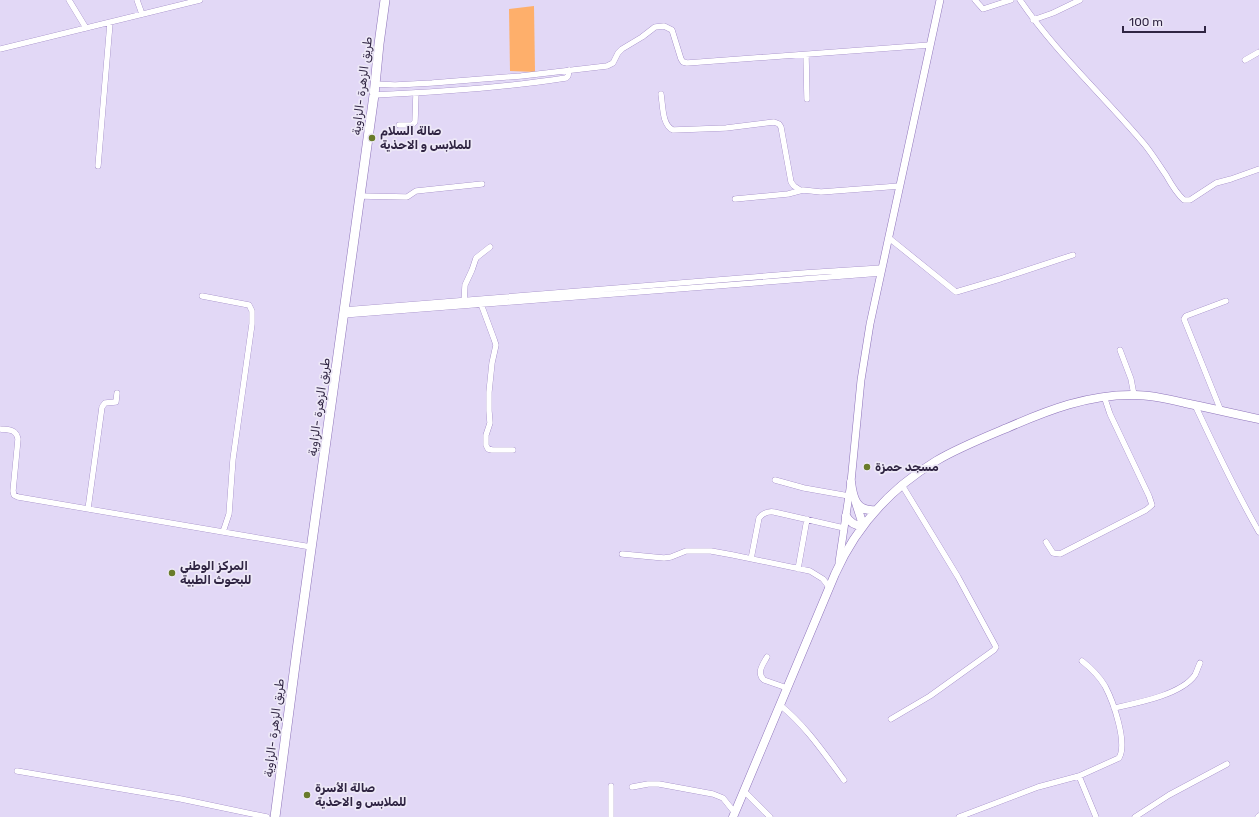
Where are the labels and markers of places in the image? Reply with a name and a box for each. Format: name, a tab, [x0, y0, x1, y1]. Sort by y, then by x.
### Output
place label: صالة السلام للملابس و الاحذية	[380, 124, 472, 152]
marker: صالة السلام للملابس و الاحذية	[367, 133, 377, 143]
place label: مسجد حمزة	[875, 460, 939, 474]
marker: مسجد حمزة	[862, 462, 872, 472]
place label: المركز الوطني للبحوث الطبية	[180, 559, 252, 587]
marker: المركز الوطني للبحوث الطبية	[167, 568, 177, 578]
place label: صالة الأسرة للملابس و الاحذية	[315, 781, 407, 809]
marker: صالة الأسرة للملابس و الاحذية	[302, 790, 312, 800]

